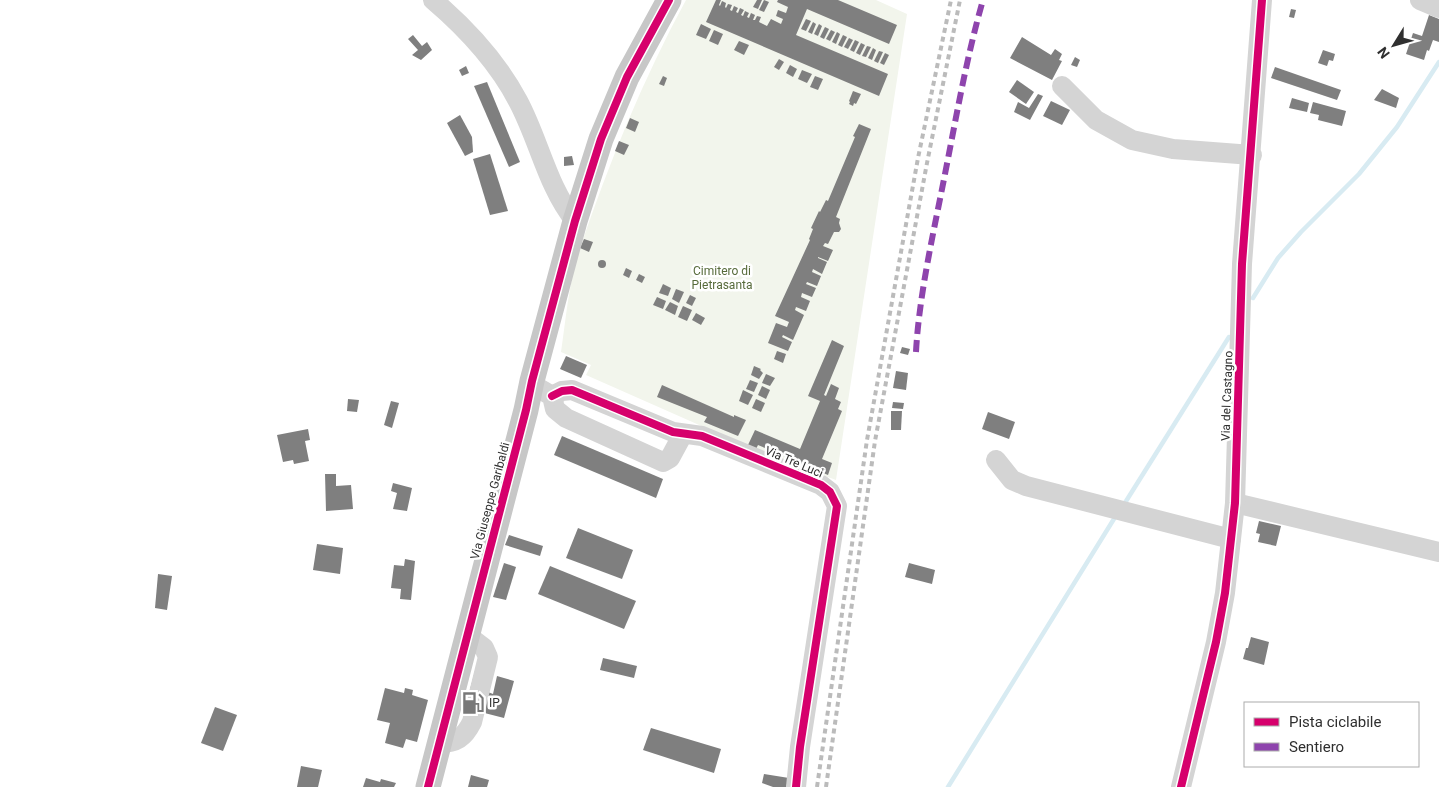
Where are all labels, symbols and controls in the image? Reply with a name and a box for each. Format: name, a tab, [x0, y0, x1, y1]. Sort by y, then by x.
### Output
north arrow	[1369, 20, 1419, 70]
text: N	[1374, 44, 1393, 62]
park label: Cimitero di Pietrasanta	[692, 264, 752, 292]
street label: Via del Castagno	[1218, 350, 1236, 441]
street label: Via Giuseppe Garibaldi	[468, 441, 512, 561]
street label: Via Tre Luci	[763, 443, 825, 481]
fuel station icon: IP	[460, 690, 486, 716]
place label: IP	[489, 696, 500, 710]
legend	[1244, 702, 1419, 767]
text: Pista ciclabile	[1289, 713, 1382, 731]
text: Sentiero	[1289, 738, 1344, 756]

